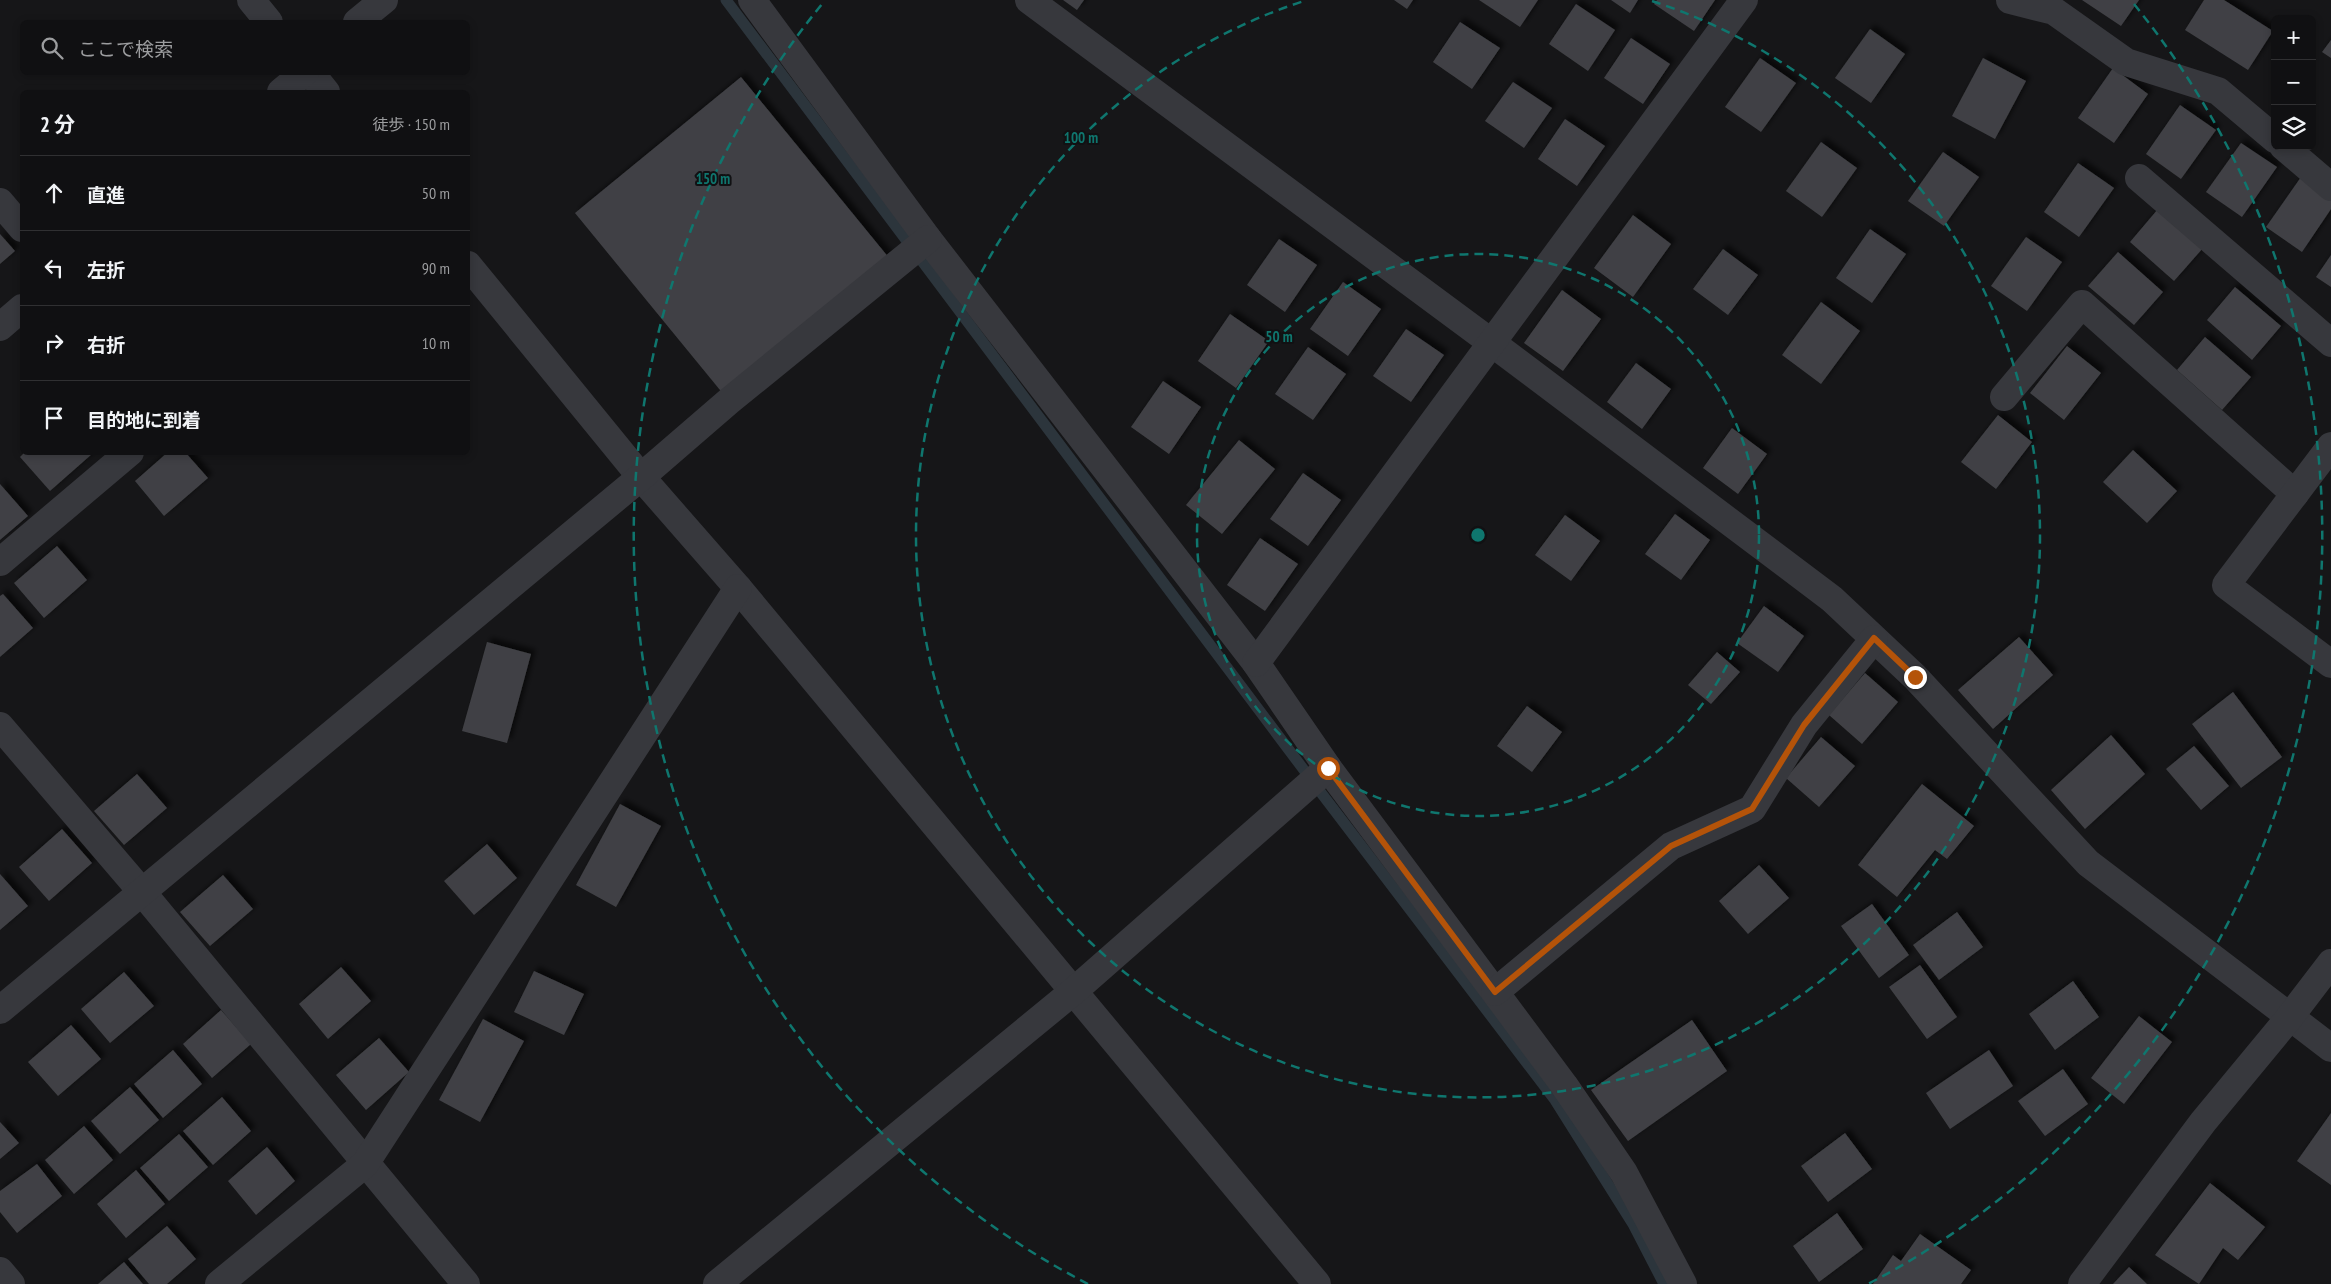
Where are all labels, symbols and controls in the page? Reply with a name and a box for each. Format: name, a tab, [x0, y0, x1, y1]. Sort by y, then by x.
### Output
map controls	[2271, 15, 2316, 150]
button: +	[2271, 15, 2316, 60]
search box	[20, 20, 470, 75]
icon: search	[38, 34, 66, 62]
text: ここで検索	[78, 37, 173, 61]
button: −	[2271, 60, 2316, 105]
button: layers	[2271, 105, 2316, 150]
text: 2 分	[40, 111, 75, 138]
text: 徒歩 · 150 m	[372, 114, 450, 134]
text: 100 m	[1064, 128, 1098, 147]
text: 150 m	[696, 169, 730, 188]
icon: ahead	[40, 179, 68, 207]
text: 直進	[87, 183, 125, 207]
text: 50 m	[422, 183, 450, 203]
icon: left	[40, 254, 68, 282]
text: 左折	[87, 258, 125, 282]
text: 90 m	[422, 258, 450, 278]
text: 50 m	[1265, 327, 1293, 346]
icon: right	[40, 329, 68, 357]
text: 右折	[87, 333, 125, 357]
text: 10 m	[422, 333, 450, 353]
icon: arrive	[40, 404, 68, 432]
text: 目的地に到着	[87, 408, 201, 432]
centre of rings	[1469, 526, 1487, 544]
route end	[1904, 666, 1927, 689]
route start	[1317, 757, 1340, 780]

